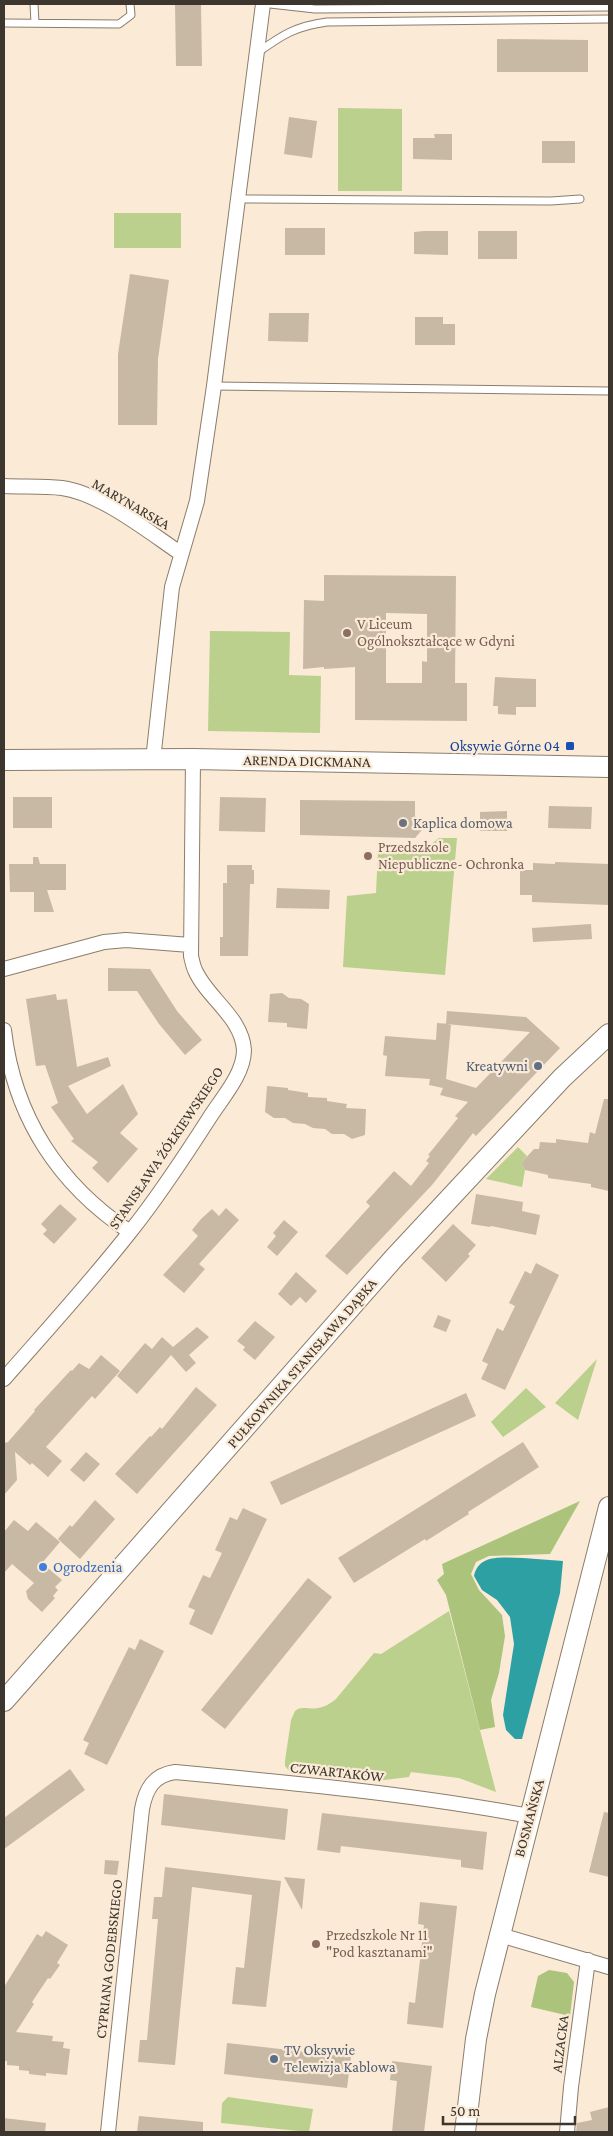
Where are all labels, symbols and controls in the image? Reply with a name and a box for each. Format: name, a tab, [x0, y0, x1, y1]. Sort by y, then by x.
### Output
street label: MARYNARSKA	[89, 475, 173, 533]
place label: V Liceum Ogólnokształcące w Gdyni	[357, 616, 515, 650]
marker: V Liceum Ogólnokształcące w Gdyni	[341, 627, 353, 639]
place label: Oksywie Górne 04	[450, 738, 560, 755]
marker: Oksywie Górne 04	[564, 740, 576, 752]
street label: ARENDA DICKMANA	[243, 752, 371, 770]
place label: Kaplica domowa	[413, 815, 513, 832]
marker: Kaplica domowa	[397, 817, 409, 829]
place label: Przedszkole Niepubliczne- Ochronka	[378, 839, 524, 873]
marker: Przedszkole Niepubliczne- Ochronka	[362, 850, 374, 862]
place label: Kreatywni	[466, 1058, 528, 1075]
marker: Kreatywni	[532, 1060, 544, 1072]
street label: STANISŁAWA ŻÓŁKIEWSKIEGO	[106, 1064, 226, 1232]
street label: PUŁKOWNIKA STANISŁAWA DĄBKA	[224, 1275, 381, 1452]
place label: Ogrodzenia	[53, 1559, 123, 1576]
marker: Ogrodzenia	[37, 1561, 49, 1573]
street label: CZWARTAKÓW	[289, 1759, 385, 1785]
street label: BOSMAŃSKA	[511, 1777, 547, 1859]
street label: CYPRIANA GODEBSKIEGO	[93, 1878, 125, 2040]
place label: Przedszkole Nr 11 "Pod kasztanami"	[326, 1927, 433, 1960]
marker: Przedszkole Nr 11 "Pod kasztanami"	[310, 1938, 322, 1950]
street label: ALZACKA	[549, 2014, 572, 2074]
place label: TV Oksywie Telewizja Kablowa	[284, 2042, 396, 2076]
marker: TV Oksywie Telewizja Kablowa	[268, 2053, 280, 2065]
scale bar	[443, 2094, 576, 2126]
text: 50 m	[450, 2103, 480, 2119]

